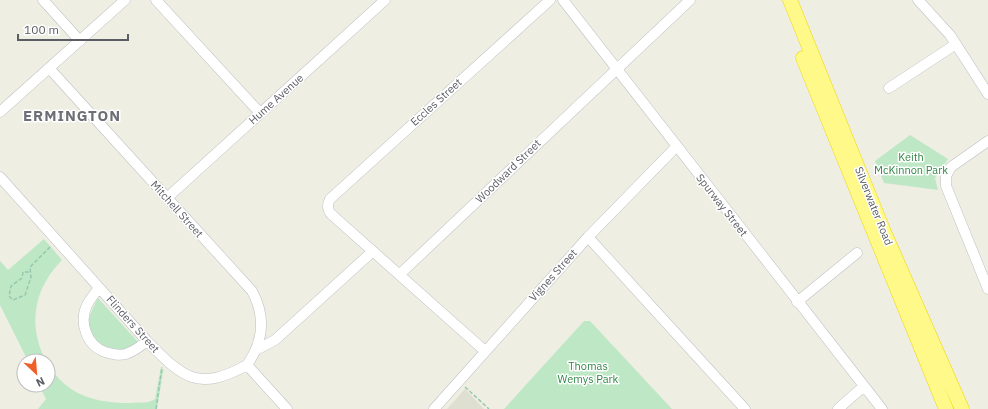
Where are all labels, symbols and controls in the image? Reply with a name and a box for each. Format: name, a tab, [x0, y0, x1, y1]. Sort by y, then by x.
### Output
scale bar	[18, 16, 128, 42]
text: 100 m	[24, 22, 59, 37]
street label: Hume Avenue	[246, 71, 306, 127]
street label: Eccles Street	[407, 75, 465, 129]
district label: ERMINGTON	[23, 106, 121, 125]
street label: Woodward Street	[472, 136, 544, 206]
park label: Keith McKinnon Park	[874, 150, 948, 177]
street label: Silverwater Road	[852, 165, 896, 247]
street label: Spurway Street	[693, 171, 751, 239]
street label: Mitchell Street	[148, 178, 206, 241]
street label: Vignes Street	[526, 246, 580, 304]
street label: Flinders Street	[103, 292, 163, 356]
north arrow	[16, 353, 56, 393]
park label: Thomas Wemys Park	[558, 359, 619, 386]
text: N	[34, 374, 47, 390]

